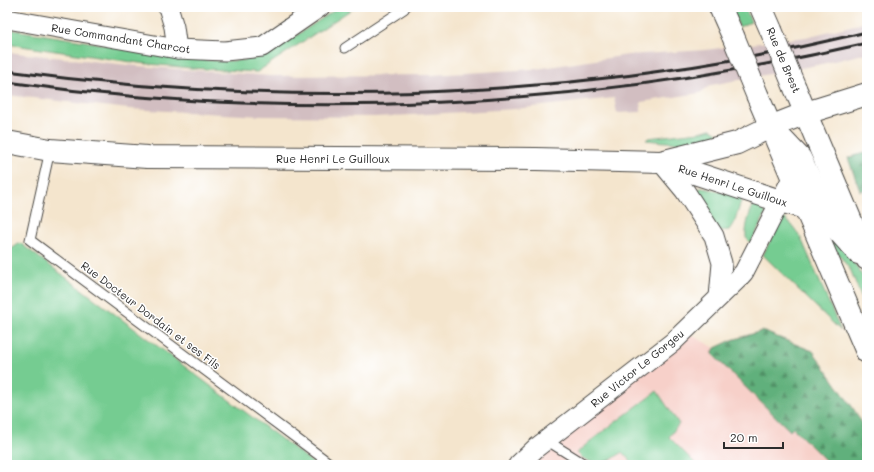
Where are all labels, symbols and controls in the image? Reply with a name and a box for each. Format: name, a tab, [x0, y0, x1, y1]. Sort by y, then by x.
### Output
street label: Rue Commandant Charcot	[50, 20, 192, 56]
street label: Rue de Brest	[763, 25, 805, 95]
street label: Rue Henri Le Guilloux	[276, 151, 390, 166]
street label: Rue Henri Le Guilloux	[677, 160, 790, 210]
street label: Rue Docteur Dordain et ses Fils	[78, 258, 224, 372]
street label: Rue Victor Le Gorgeu	[587, 326, 687, 410]
scale bar	[724, 424, 783, 450]
text: 20 m	[730, 429, 758, 445]

